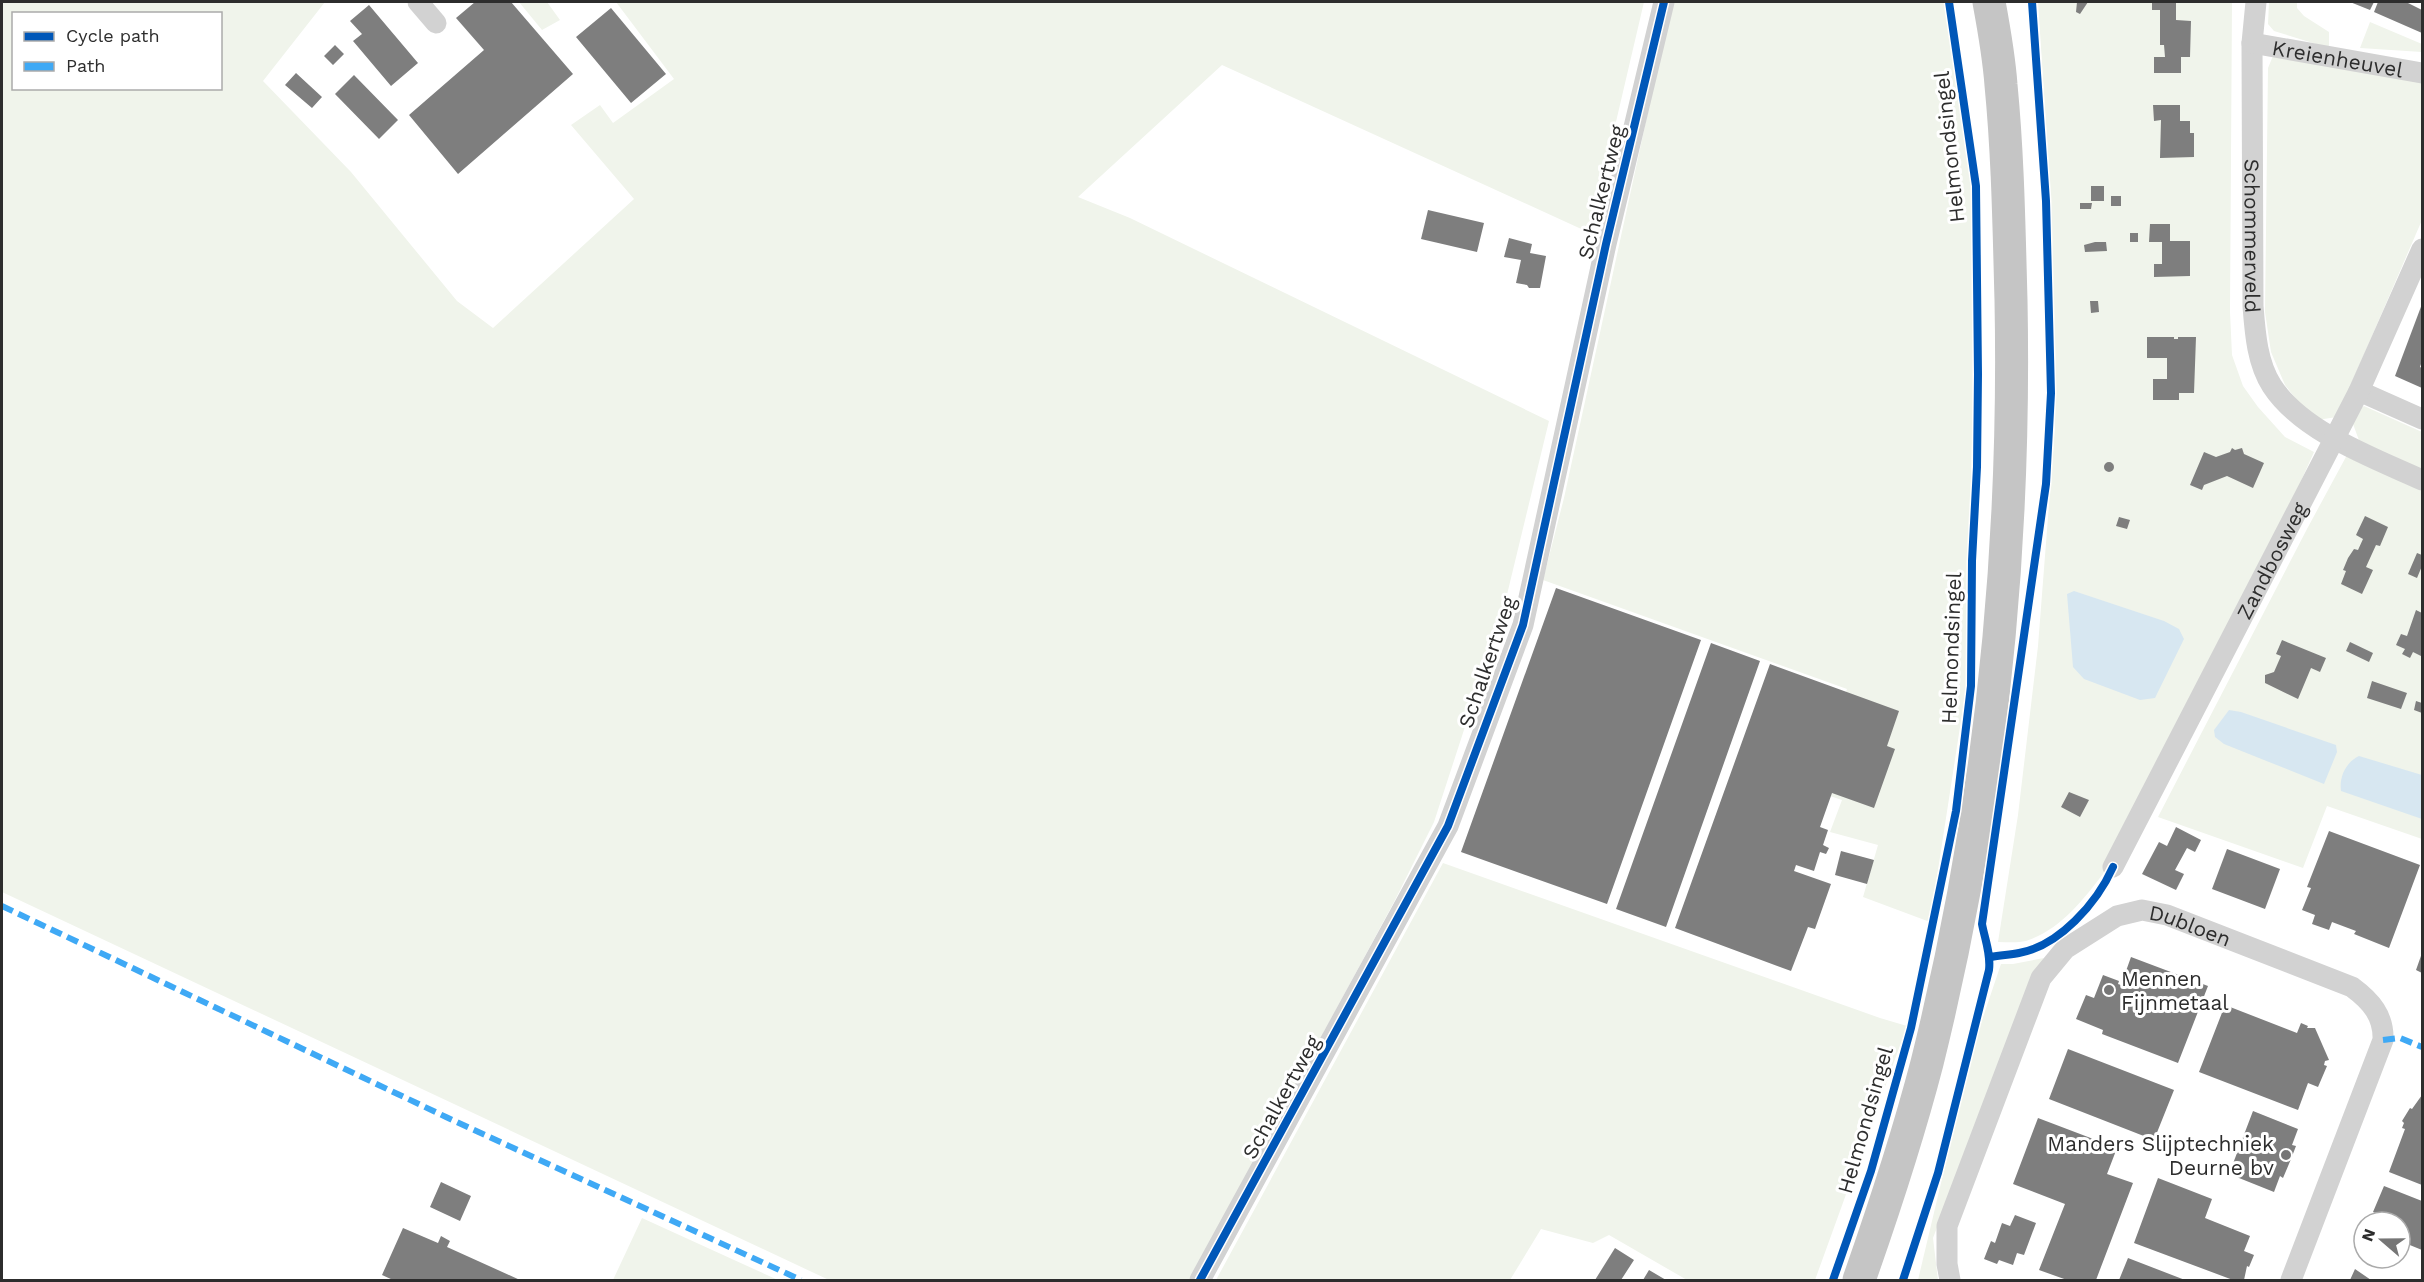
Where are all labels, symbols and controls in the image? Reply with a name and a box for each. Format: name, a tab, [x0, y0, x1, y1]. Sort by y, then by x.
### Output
legend	[12, 12, 222, 90]
text: Cycle path	[66, 25, 160, 46]
street label: Kreienheuvel	[2270, 34, 2406, 82]
text: Path	[66, 55, 106, 76]
street label: Helmondsingel	[1929, 70, 1969, 224]
street label: Schalkertweg	[1572, 122, 1630, 262]
street label: Schommerveld	[2240, 159, 2266, 314]
street label: Zandbosweg	[2231, 497, 2312, 623]
street label: Helmondsingel	[1936, 571, 1966, 724]
street label: Schalkertweg	[1453, 592, 1521, 731]
street label: Dubloen	[2147, 899, 2235, 951]
place label: Mennen Fijnmetaal	[2121, 966, 2229, 1015]
marker: Mennen Fijnmetaal	[2102, 983, 2116, 997]
street label: Schalkertweg	[1237, 1030, 1326, 1163]
street label: Helmondsingel	[1832, 1043, 1898, 1196]
place label: Manders Slijptechniek Deurne bv	[2047, 1131, 2274, 1180]
marker: Manders Slijptechniek Deurne bv	[2279, 1148, 2293, 1162]
north arrow	[2352, 1210, 2412, 1270]
text: N	[2357, 1226, 2379, 1244]

